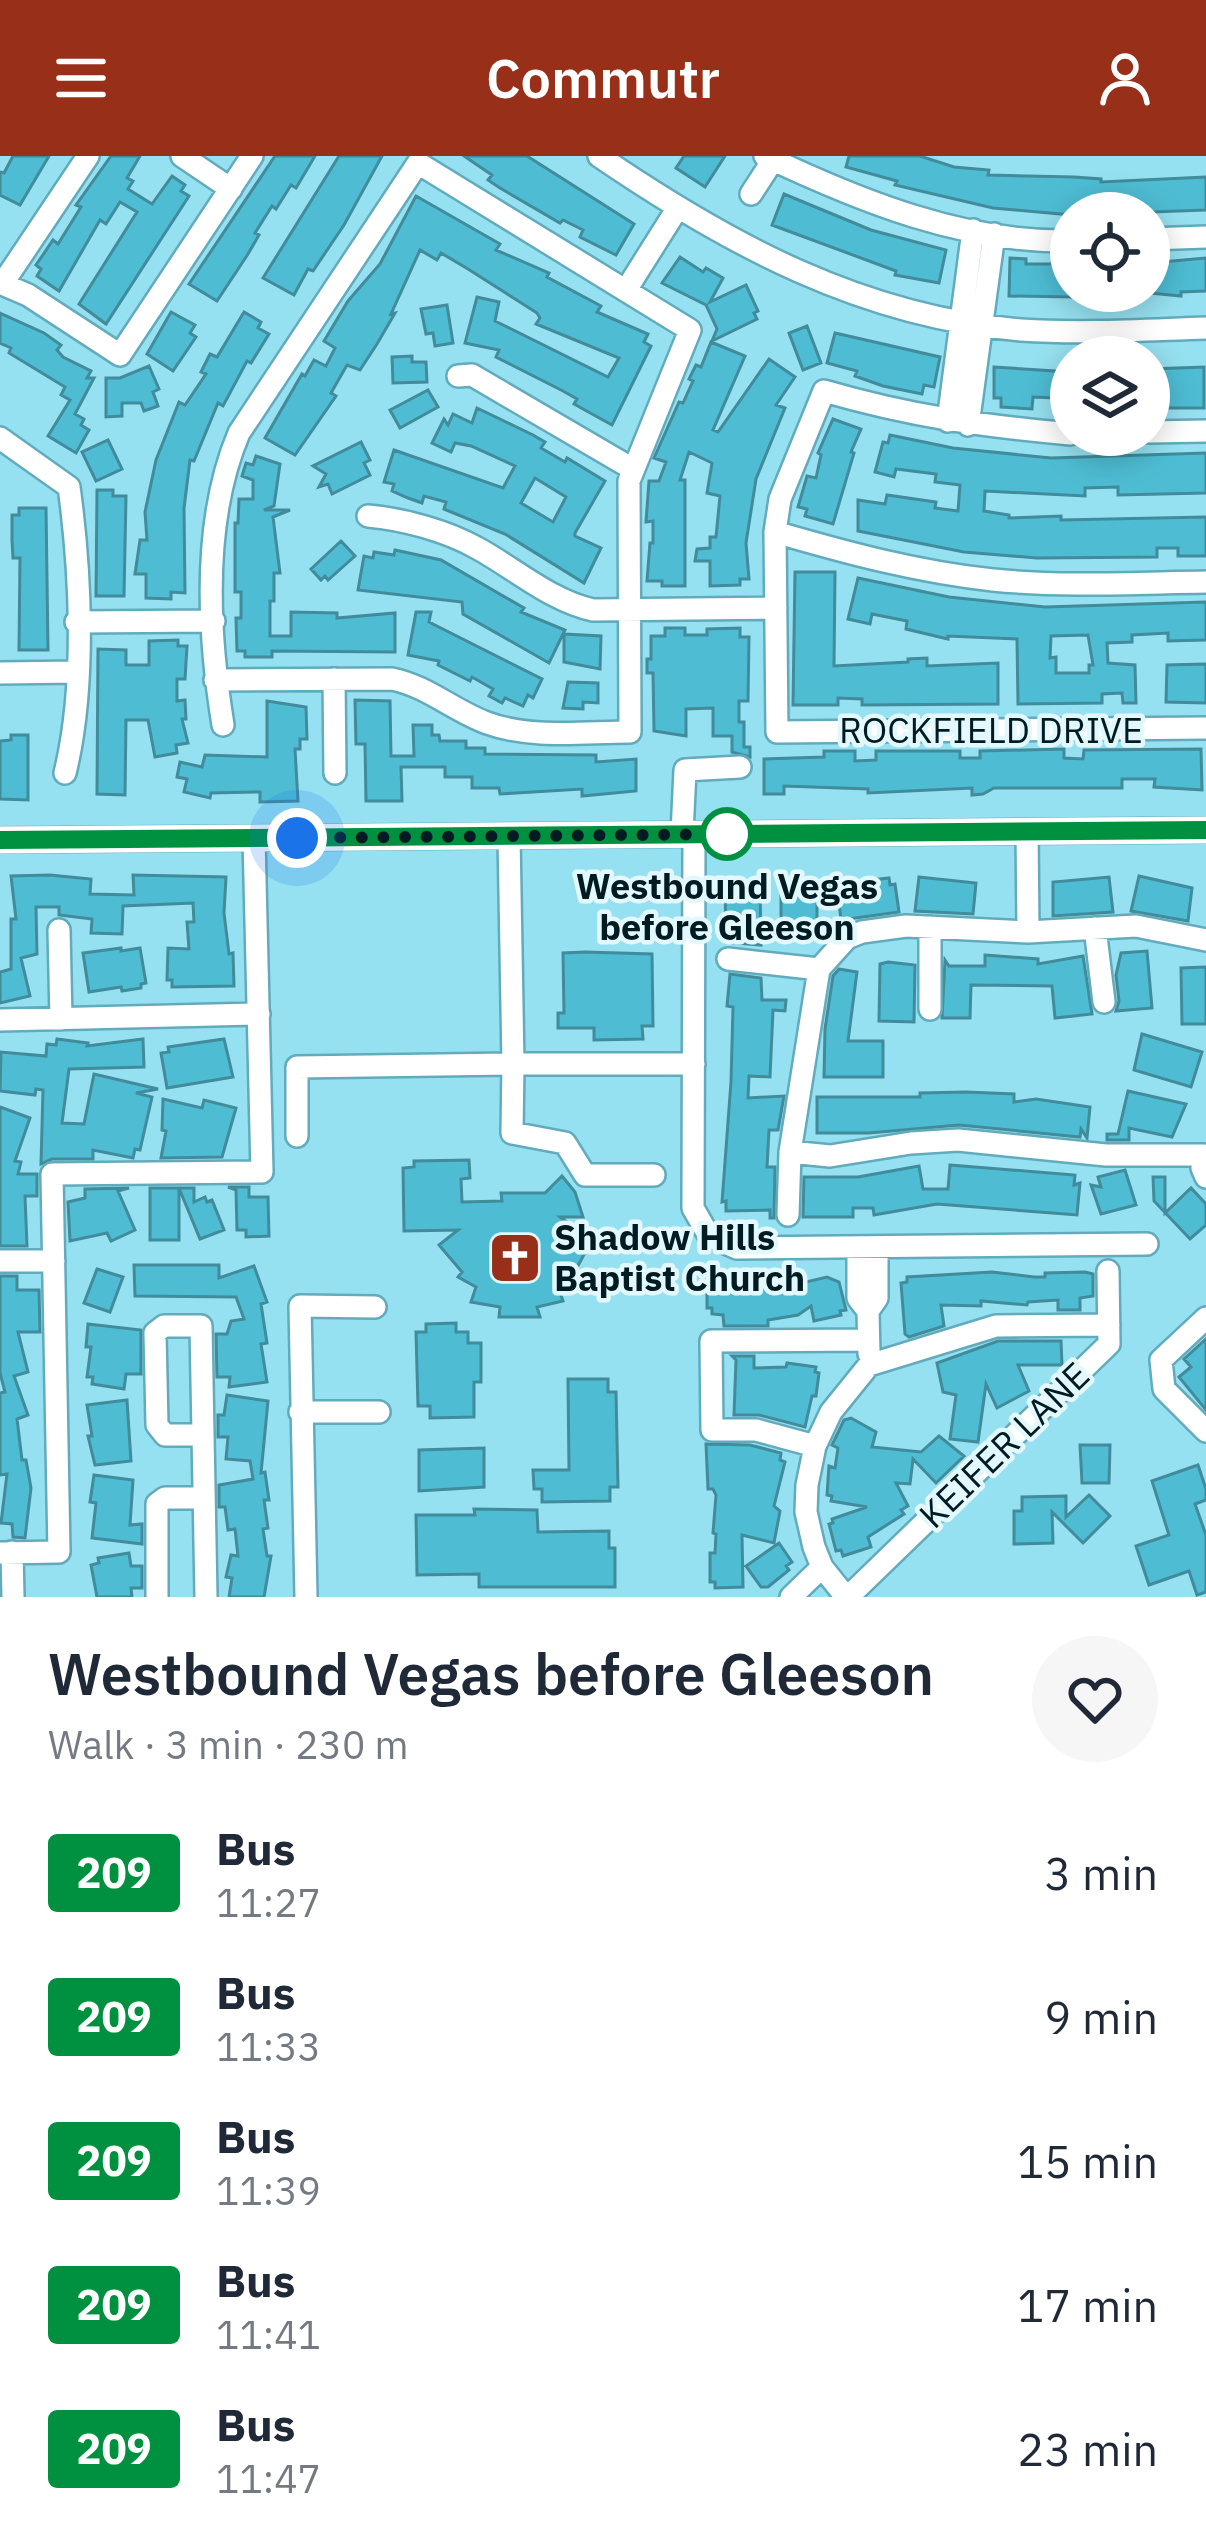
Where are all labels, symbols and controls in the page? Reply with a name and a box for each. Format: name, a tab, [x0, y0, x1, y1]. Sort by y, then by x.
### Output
text: Commutr	[486, 43, 720, 113]
icon: menu	[48, 45, 114, 111]
icon: person	[1092, 45, 1158, 111]
map controls	[1050, 192, 1170, 456]
button: locate	[1050, 192, 1170, 312]
button: layers	[1050, 336, 1170, 456]
street label: ROCKFIELD DRIVE	[839, 706, 1143, 753]
your location	[267, 808, 327, 868]
marker: Westbound Vegas before Gleeson	[702, 809, 752, 859]
place label: Westbound Vegas before Gleeson	[576, 862, 878, 950]
place label: Shadow Hills Baptist Church	[554, 1213, 805, 1301]
church icon: Shadow Hills Baptist Church	[487, 1230, 543, 1286]
street label: KEIFER LANE	[909, 1352, 1099, 1538]
button: heart	[1032, 1636, 1158, 1762]
text: Westbound Vegas before Gleeson	[48, 1637, 934, 1711]
text: Walk · 3 min · 230 m	[48, 1719, 409, 1770]
text: Bus	[216, 1819, 296, 1877]
text: 3 min	[1044, 1844, 1158, 1902]
text: 209	[76, 1845, 152, 1900]
text: 11:27	[216, 1877, 321, 1928]
text: Bus	[216, 1963, 296, 2021]
text: 9 min	[1044, 1988, 1158, 2046]
text: 209	[76, 1989, 152, 2044]
text: 11:33	[216, 2021, 321, 2072]
text: Bus	[216, 2107, 296, 2165]
text: 15 min	[1017, 2132, 1158, 2190]
text: 209	[76, 2133, 152, 2188]
text: 11:39	[216, 2165, 321, 2216]
text: Bus	[216, 2251, 296, 2309]
text: 17 min	[1017, 2276, 1158, 2334]
text: 209	[76, 2277, 152, 2332]
text: 11:41	[216, 2309, 321, 2360]
text: Bus	[216, 2395, 296, 2453]
text: 23 min	[1017, 2420, 1158, 2478]
text: 209	[76, 2421, 152, 2476]
text: 11:47	[216, 2453, 321, 2504]

